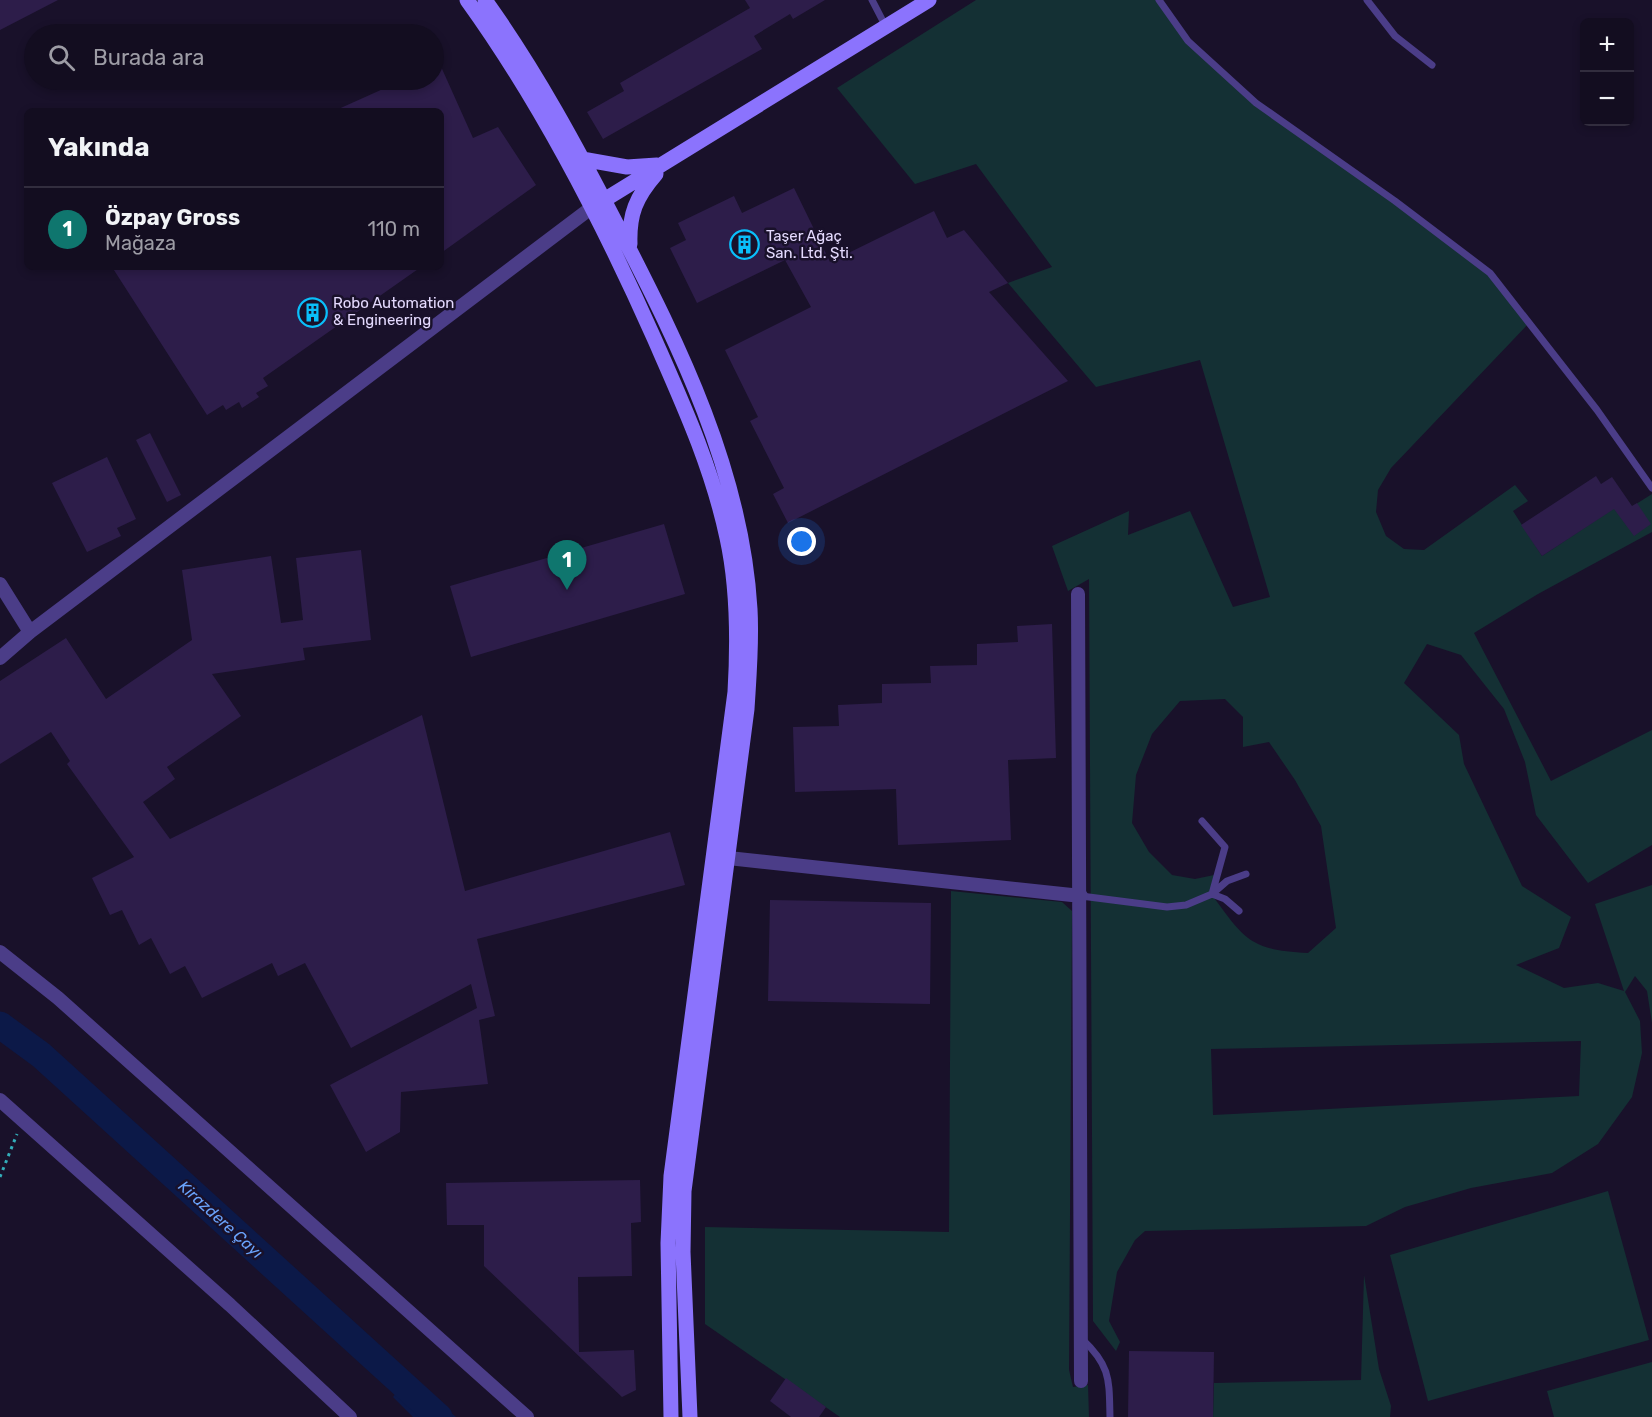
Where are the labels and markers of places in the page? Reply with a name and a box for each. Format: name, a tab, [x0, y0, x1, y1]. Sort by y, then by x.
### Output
place label: Taşer Ağaç San. Ltd. Şti.	[766, 227, 853, 262]
building icon: Taşer Ağaç San. Ltd. Şti.	[729, 229, 761, 261]
place label: Robo Automation & Engineering	[333, 294, 454, 329]
building icon: Robo Automation & Engineering	[296, 296, 328, 328]
pin: 1	[548, 540, 586, 590]

